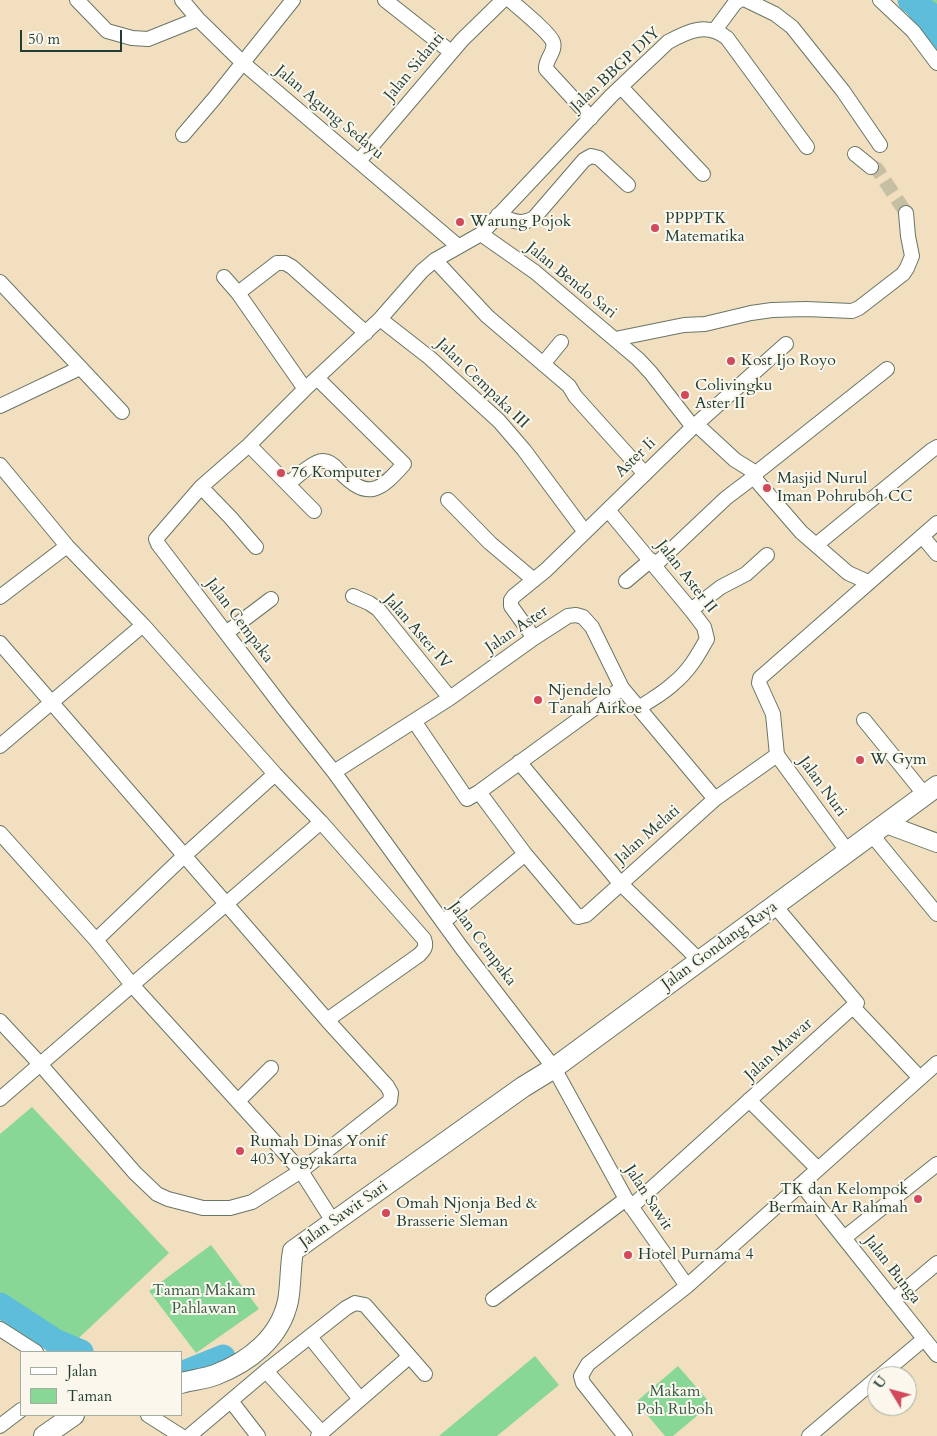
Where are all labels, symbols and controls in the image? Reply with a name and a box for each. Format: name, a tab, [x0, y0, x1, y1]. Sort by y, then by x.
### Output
scale bar	[22, 20, 125, 52]
street label: Jalan BBGP DIY	[567, 24, 665, 116]
text: 50 m	[28, 29, 60, 49]
street label: Jalan Sidanti	[381, 29, 449, 105]
street label: Jalan Agung Sedayu	[271, 62, 387, 164]
place label: PPPPTK Matematika	[665, 209, 745, 247]
place label: Warung Pojok	[470, 212, 571, 232]
marker: Warung Pojok	[454, 216, 466, 228]
marker: PPPPTK Matematika	[649, 222, 661, 234]
street label: Jalan Bendo Sari	[522, 239, 620, 323]
street label: Jalan Cempaka III	[432, 335, 532, 433]
place label: Kost Ijo Royo	[741, 351, 836, 371]
marker: Kost Ijo Royo	[725, 355, 737, 367]
place label: Colivingku Aster II	[695, 376, 772, 414]
marker: Colivingku Aster II	[679, 389, 691, 401]
street label: Aster Ii	[612, 434, 660, 482]
place label: 76 Komputer	[291, 463, 381, 483]
marker: 76 Komputer	[275, 467, 287, 479]
place label: Masjid Nurul Iman Pohruboh CC	[777, 469, 913, 507]
marker: Masjid Nurul Iman Pohruboh CC	[761, 482, 773, 494]
street label: Jalan Aster II	[652, 537, 720, 617]
street label: Jalan Cempaka	[201, 575, 277, 667]
street label: Jalan Aster IV	[379, 591, 455, 673]
street label: Jalan Aster	[482, 602, 552, 658]
place label: Njendelo Tanah Airkoe	[548, 681, 642, 719]
marker: Njendelo Tanah Airkoe	[532, 694, 544, 706]
place label: W Gym	[870, 750, 927, 770]
street label: Jalan Nuri	[794, 753, 850, 821]
marker: W Gym	[854, 754, 866, 766]
street label: Jalan Melati	[612, 802, 684, 868]
street label: Jalan Cempaka	[444, 898, 520, 990]
street label: Jalan Gondang Raya	[658, 898, 782, 994]
street label: Jalan Mawar	[741, 1015, 817, 1085]
place label: Rumah Dinas Yonif 403 Yogyakarta	[250, 1132, 386, 1170]
marker: Rumah Dinas Yonif 403 Yogyakarta	[234, 1145, 246, 1157]
street label: Jalan Sawit	[620, 1162, 676, 1234]
street label: Jalan Sawit Sari	[296, 1177, 392, 1253]
place label: TK dan Kelompok Bermain Ar Rahmah	[768, 1180, 908, 1218]
marker: TK dan Kelompok Bermain Ar Rahmah	[912, 1193, 924, 1205]
place label: Omah Njonja Bed & Brasserie Sleman	[396, 1194, 538, 1232]
marker: Omah Njonja Bed & Brasserie Sleman	[380, 1207, 392, 1219]
street label: Jalan Bunga	[859, 1232, 925, 1308]
place label: Hotel Purnama 4	[638, 1245, 754, 1265]
marker: Hotel Purnama 4	[622, 1249, 634, 1261]
park label: Taman Makam Pahlawan	[152, 1281, 256, 1319]
legend	[20, 1351, 182, 1416]
text: Jalan	[67, 1361, 97, 1381]
north arrow	[867, 1366, 917, 1416]
text: U	[869, 1372, 891, 1393]
park label: Makam Poh Ruboh	[636, 1382, 714, 1420]
text: Taman	[67, 1386, 112, 1406]

